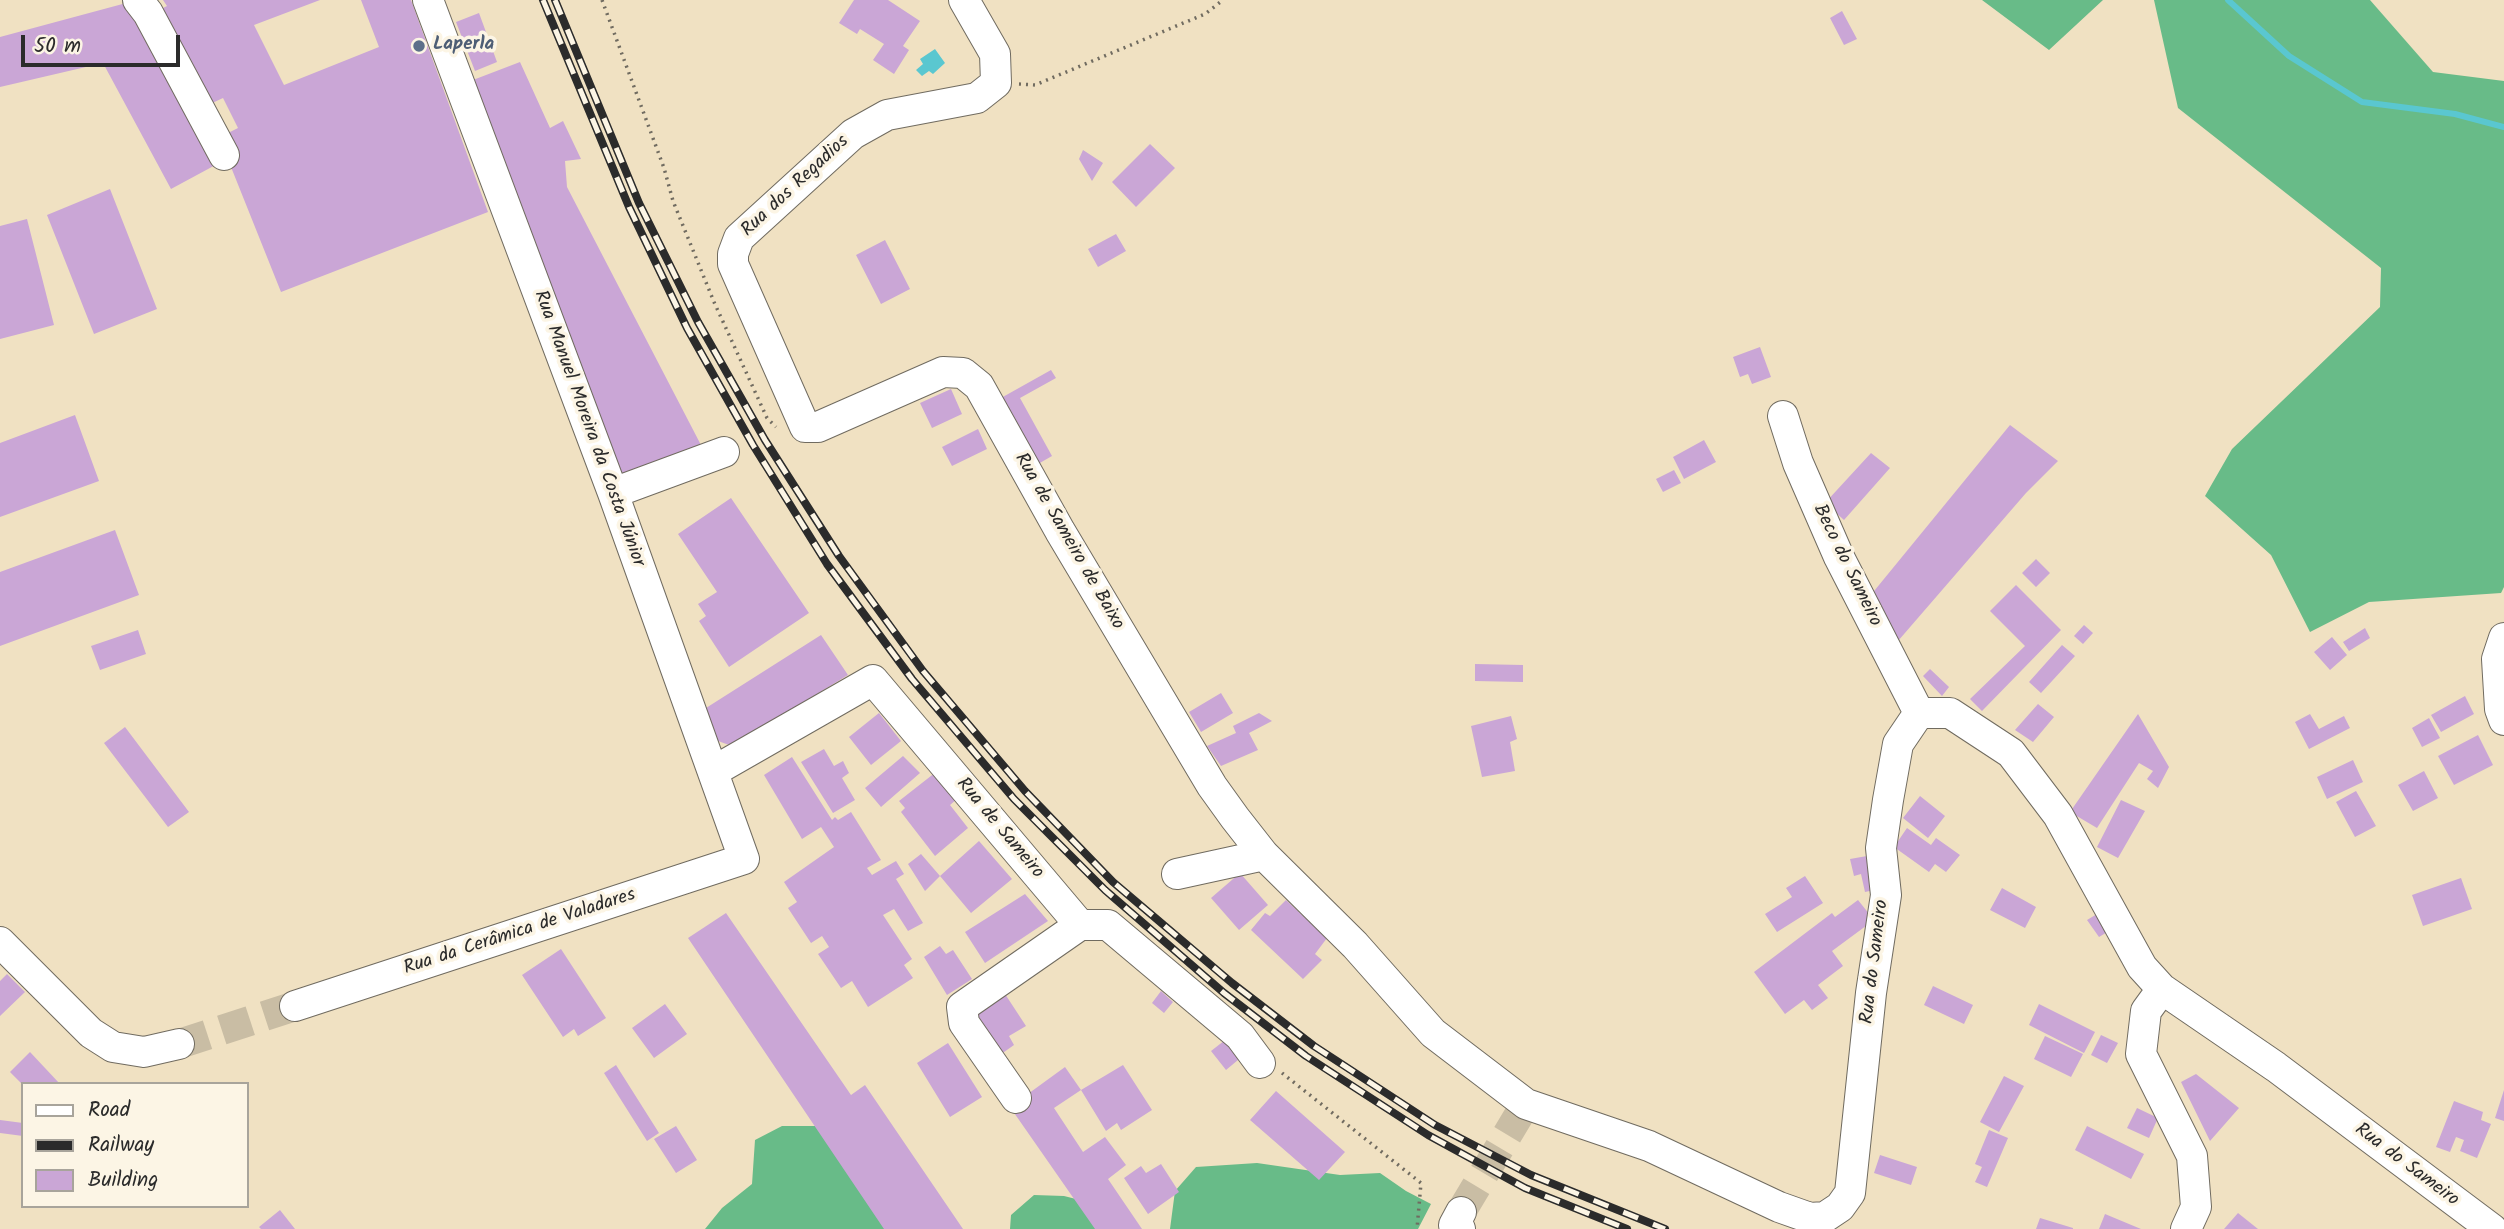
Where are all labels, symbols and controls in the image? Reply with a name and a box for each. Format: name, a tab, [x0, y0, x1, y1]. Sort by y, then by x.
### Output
scale bar	[24, 21, 184, 65]
text: 50 m	[34, 30, 81, 63]
place label: Laperla	[433, 35, 494, 57]
marker: Laperla	[411, 38, 427, 54]
street label: Rua dos Regadios	[737, 131, 855, 243]
street label: Rua Manuel Moreira da Costa Júnior	[527, 288, 649, 570]
street label: Rua de Sameiro de Baixo	[1008, 450, 1128, 634]
street label: Beco do Sameiro	[1807, 501, 1885, 631]
street label: Rua de Sameiro	[950, 774, 1048, 884]
street label: Rua da Cerâmica de Valadares	[401, 885, 639, 981]
street label: Rua do Sameiro	[1857, 899, 1895, 1025]
legend	[21, 1082, 248, 1208]
text: Road	[88, 1094, 130, 1127]
street label: Rua do Sameiro	[2349, 1119, 2463, 1213]
text: Railway	[88, 1129, 154, 1162]
text: Building	[88, 1164, 158, 1197]

